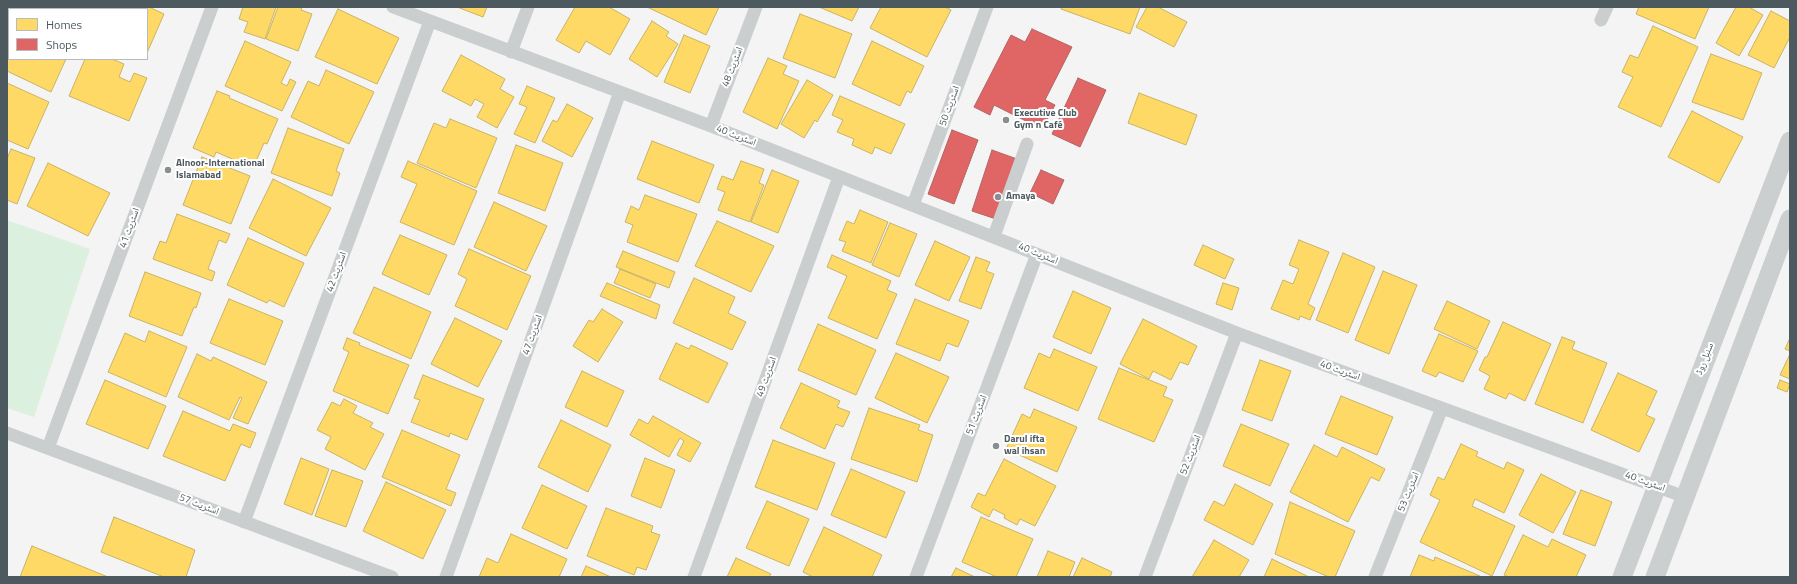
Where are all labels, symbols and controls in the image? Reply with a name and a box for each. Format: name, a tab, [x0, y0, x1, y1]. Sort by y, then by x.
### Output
legend	[8, 8, 148, 60]
text: Homes	[46, 15, 82, 34]
text: Shops	[46, 35, 77, 54]
street label: اسٹریٹ 48	[720, 45, 746, 89]
street label: اسٹریٹ 50	[937, 84, 963, 128]
place label: Executive Club Gym n Café	[1014, 108, 1077, 132]
marker: Executive Club Gym n Café	[1001, 115, 1011, 125]
street label: اسٹریٹ 40	[714, 123, 758, 149]
place label: Alnoor-International Islamabad	[176, 158, 265, 182]
marker: Alnoor-International Islamabad	[163, 165, 173, 175]
place label: Amaya	[1006, 191, 1035, 203]
marker: Amaya	[993, 192, 1003, 202]
street label: اسٹریٹ 41	[117, 206, 143, 250]
street label: اسٹریٹ 40	[1016, 241, 1060, 267]
street label: اسٹریٹ 42	[324, 250, 350, 294]
street label: اسٹریٹ 47	[520, 313, 546, 357]
street label: سنبل روڈ	[1693, 341, 1717, 377]
street label: اسٹریٹ 49	[754, 355, 780, 399]
street label: اسٹریٹ 40	[1318, 358, 1362, 384]
street label: اسٹریٹ 51	[964, 393, 990, 437]
street label: اسٹریٹ 52	[1178, 433, 1204, 477]
place label: Darul ifta wal ihsan	[1004, 434, 1045, 458]
marker: Darul ifta wal ihsan	[991, 441, 1001, 451]
street label: اسٹریٹ 40	[1623, 469, 1667, 495]
street label: اسٹریٹ 53	[1396, 470, 1422, 514]
street label: اسٹریٹ 57	[177, 492, 221, 518]

